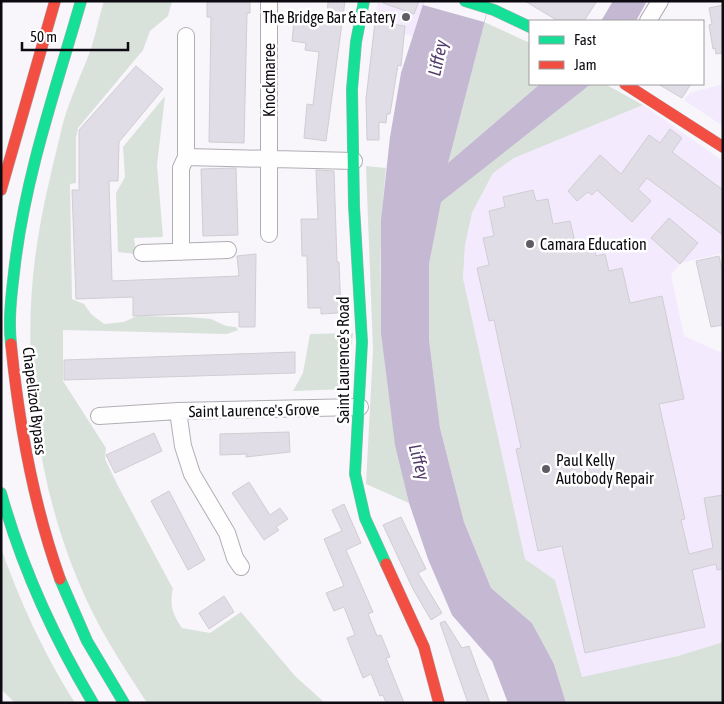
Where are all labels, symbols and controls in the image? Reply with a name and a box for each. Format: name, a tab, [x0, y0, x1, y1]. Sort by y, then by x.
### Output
place label: The Bridge Bar & Eatery	[263, 8, 396, 27]
marker: The Bridge Bar & Eatery	[400, 11, 412, 23]
scale bar	[22, 20, 129, 52]
legend	[529, 20, 704, 85]
text: 50 m	[30, 28, 57, 45]
text: Fast	[574, 31, 596, 48]
water label: Liffey	[423, 37, 452, 78]
street label: Knockmaree	[260, 43, 278, 117]
text: Jam	[574, 56, 597, 73]
place label: Camara Education	[540, 235, 647, 253]
marker: Camara Education	[524, 238, 536, 250]
street label: Saint Laurence's Road	[334, 296, 352, 424]
street label: Chapelizod Bypass	[18, 346, 51, 456]
street label: Saint Laurence's Grove	[188, 400, 320, 420]
water label: Liffey	[405, 442, 434, 483]
place label: Paul Kelly Autobody Repair	[556, 451, 654, 488]
marker: Paul Kelly Autobody Repair	[540, 463, 552, 475]

